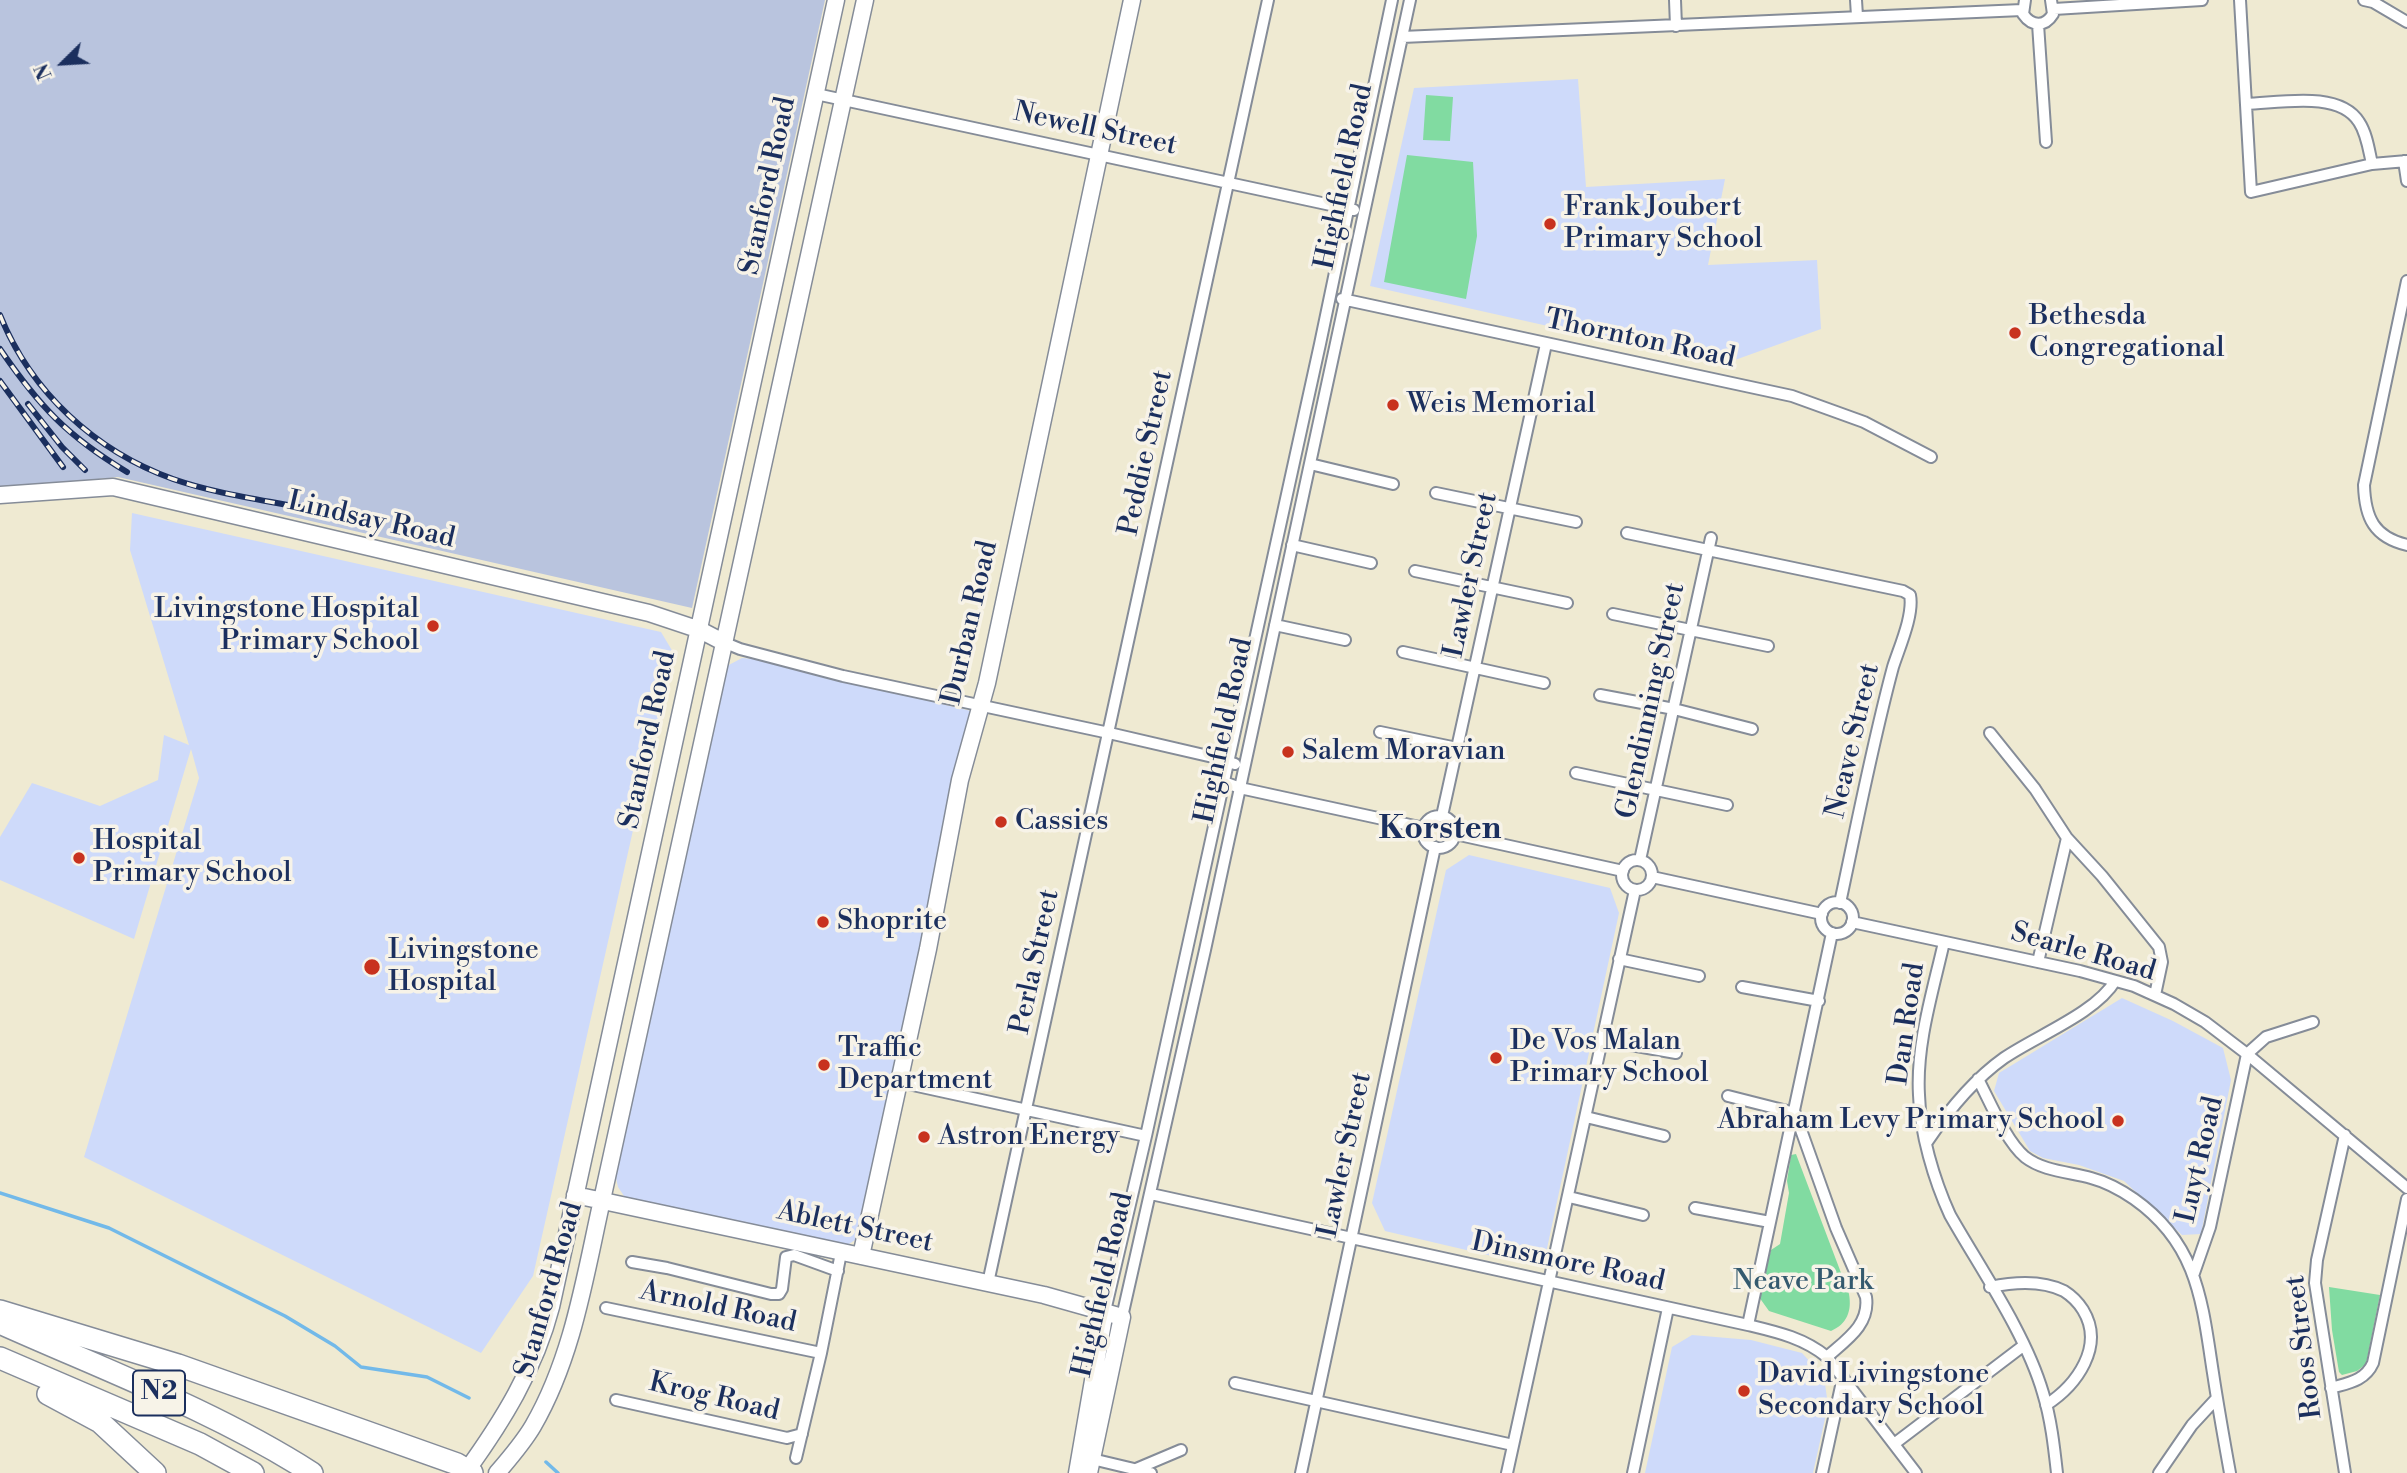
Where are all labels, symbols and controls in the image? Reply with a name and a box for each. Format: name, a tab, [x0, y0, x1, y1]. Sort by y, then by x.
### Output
north arrow	[28, 28, 98, 98]
text: N	[30, 60, 58, 83]
street label: Highfield Road	[1309, 81, 1381, 273]
street label: Stanford Road	[734, 94, 804, 278]
street label: Newell Street	[1010, 96, 1180, 164]
place label: Frank Joubert Primary School	[1564, 191, 1763, 257]
marker: Frank Joubert Primary School	[1542, 216, 1558, 232]
place label: Bethesda Congregational	[2029, 300, 2225, 366]
street label: Thornton Road	[1542, 303, 1738, 377]
marker: Bethesda Congregational	[2007, 325, 2023, 341]
street label: Peddie Street	[1113, 367, 1181, 539]
place label: Weis Memorial	[1407, 388, 1596, 422]
marker: Weis Memorial	[1385, 397, 1401, 413]
street label: Lindsay Road	[284, 485, 458, 557]
street label: Lawler Street	[1438, 489, 1506, 661]
street label: Durban Road	[936, 538, 1006, 708]
street label: Glendinning Street	[1611, 580, 1693, 822]
place label: Livingstone Hospital Primary School	[154, 593, 419, 659]
marker: Livingstone Hospital Primary School	[425, 618, 441, 634]
street label: Highfield Road	[1189, 635, 1261, 827]
street label: Stanford Road	[614, 648, 684, 832]
street label: Neave Street	[1820, 660, 1888, 822]
place label: Salem Moravian	[1302, 735, 1505, 769]
marker: Salem Moravian	[1280, 744, 1296, 760]
place label: Cassies	[1015, 805, 1109, 839]
district label: Korsten	[1379, 811, 1501, 849]
marker: Cassies	[993, 814, 1009, 830]
place label: Hospital Primary School	[93, 825, 292, 891]
marker: Hospital Primary School	[71, 850, 87, 866]
street label: Perla Street	[1004, 886, 1068, 1038]
place label: Shoprite	[837, 905, 947, 939]
marker: Shoprite	[815, 914, 831, 930]
street label: Searle Road	[2007, 916, 2159, 990]
place label: Livingstone Hospital	[388, 934, 539, 1000]
marker: Livingstone Hospital	[362, 957, 382, 977]
street label: Dan Road	[1883, 961, 1933, 1087]
place label: De Vos Malan Primary School	[1510, 1025, 1709, 1091]
place label: Traffic Department	[838, 1032, 992, 1098]
marker: De Vos Malan Primary School	[1488, 1050, 1504, 1066]
marker: Traffic Department	[816, 1057, 832, 1073]
street label: Lawler Street	[1312, 1069, 1380, 1241]
street label: Luyt Road	[2170, 1094, 2232, 1226]
place label: Abraham Levy Primary School	[1717, 1104, 2104, 1138]
marker: Abraham Levy Primary School	[2110, 1113, 2126, 1129]
place label: Astron Energy	[938, 1120, 1120, 1154]
marker: Astron Energy	[916, 1129, 932, 1145]
street label: Highfield Road	[1066, 1189, 1142, 1381]
street label: Ablett Street	[774, 1195, 936, 1261]
street label: Stanford Road	[509, 1198, 591, 1382]
street label: Dinsmore Road	[1468, 1226, 1668, 1300]
park label: Neave Park	[1733, 1265, 1873, 1299]
street label: Roos Street	[2280, 1273, 2330, 1421]
street label: Arnold Road	[637, 1275, 799, 1341]
place label: David Livingstone Secondary School	[1758, 1358, 1989, 1424]
street label: Krog Road	[645, 1367, 783, 1429]
road number: N2	[133, 1370, 185, 1416]
marker: David Livingstone Secondary School	[1736, 1383, 1752, 1399]

